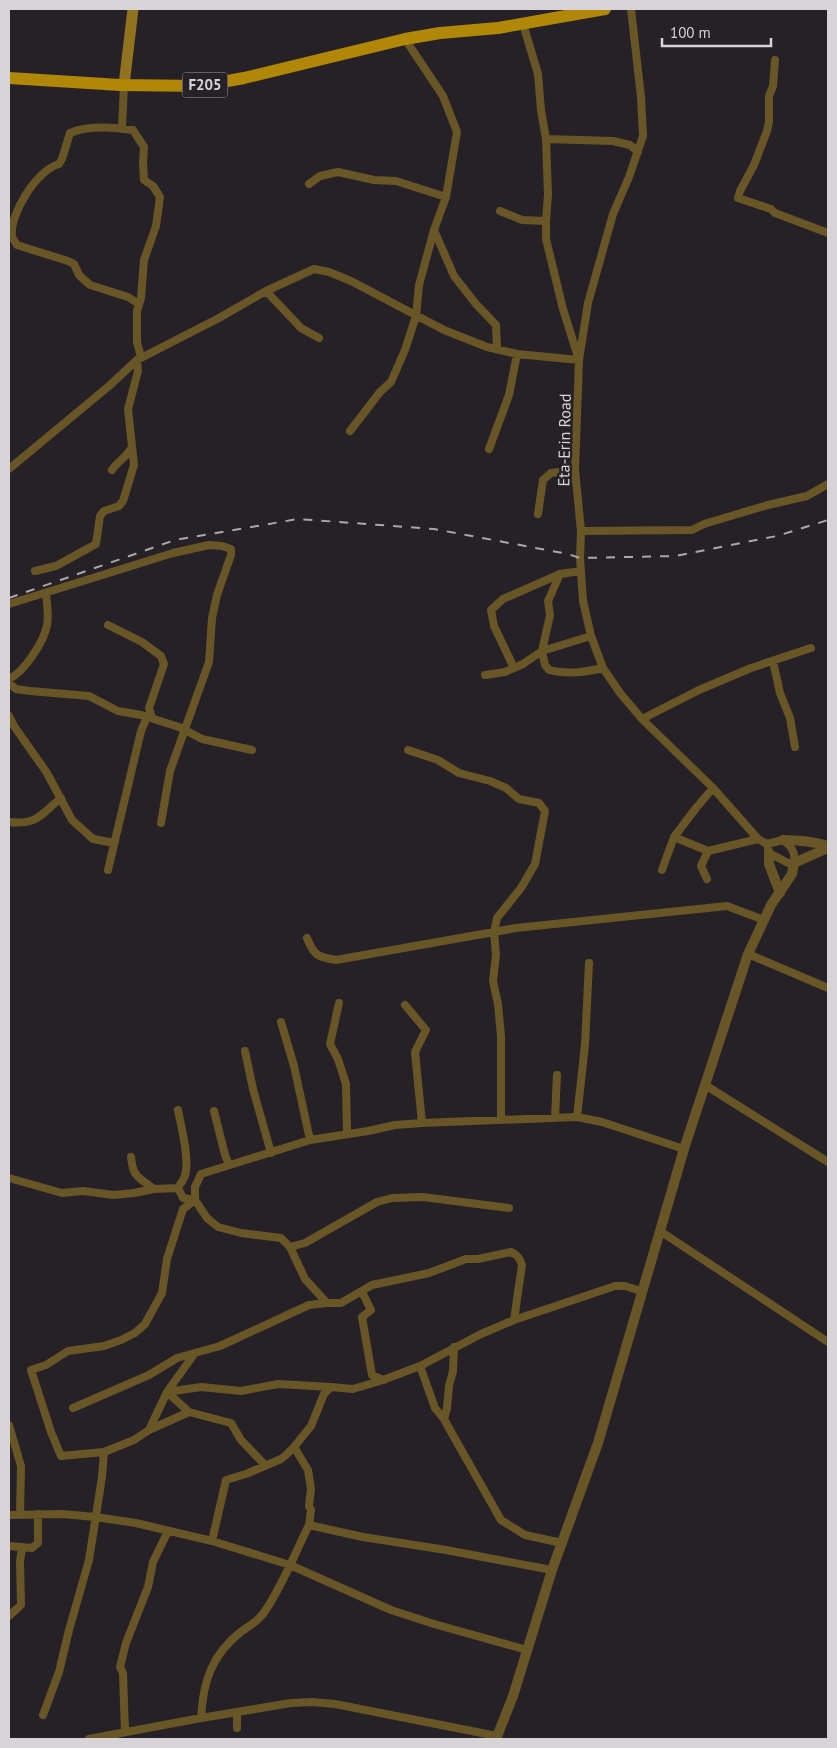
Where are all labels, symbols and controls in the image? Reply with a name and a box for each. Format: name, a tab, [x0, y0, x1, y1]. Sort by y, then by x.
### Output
scale bar	[662, 15, 771, 47]
text: 100 m	[670, 23, 711, 42]
road number: F205	[182, 72, 228, 98]
street label: Eta-Erin Road	[553, 393, 575, 487]

